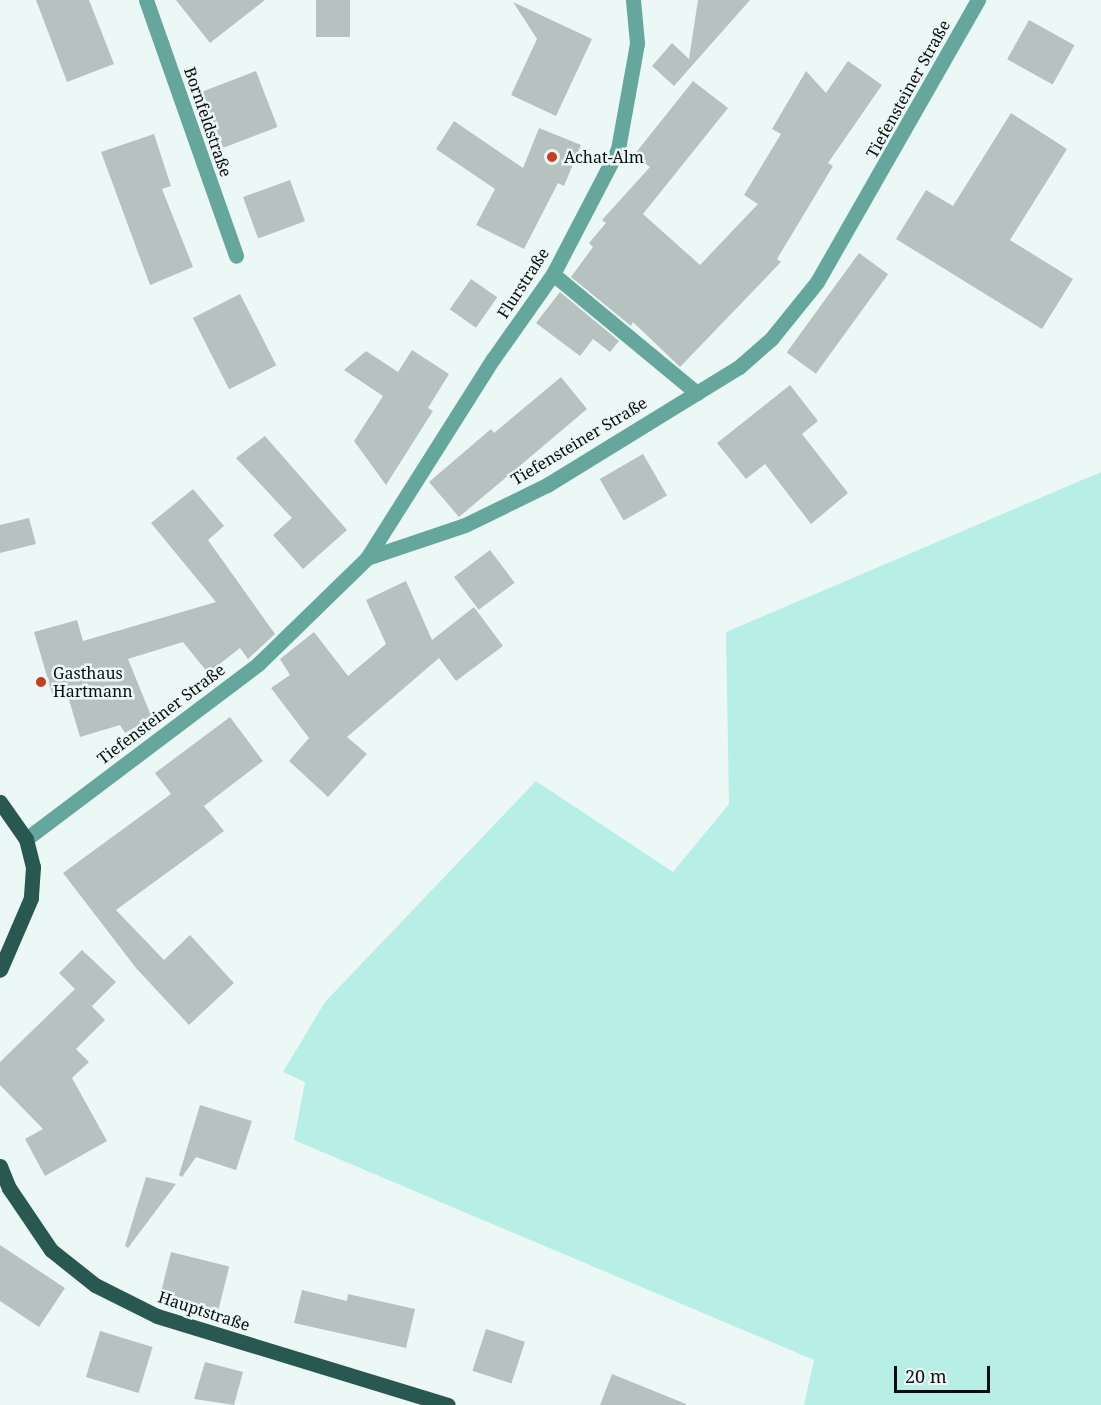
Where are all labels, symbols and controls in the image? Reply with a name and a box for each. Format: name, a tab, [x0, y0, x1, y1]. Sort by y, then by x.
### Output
street label: Tiefensteiner Straße	[862, 17, 954, 161]
street label: Bornfeldstraße	[180, 65, 236, 179]
place label: Achat-Alm	[564, 147, 644, 167]
marker: Achat-Alm	[545, 150, 559, 164]
street label: Flurstraße	[493, 244, 553, 322]
street label: Tiefensteiner Straße	[508, 393, 650, 489]
street label: Tiefensteiner Straße	[93, 660, 229, 768]
place label: Gasthaus Hartmann	[53, 663, 133, 701]
marker: Gasthaus Hartmann	[34, 675, 48, 689]
street label: Hauptstraße	[156, 1287, 252, 1335]
scale bar	[897, 1354, 993, 1392]
text: 20 m	[905, 1364, 947, 1388]

